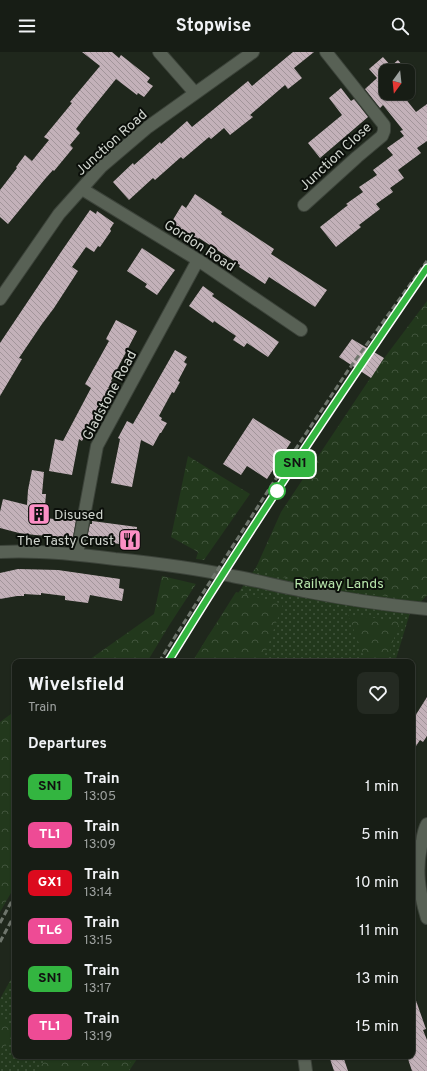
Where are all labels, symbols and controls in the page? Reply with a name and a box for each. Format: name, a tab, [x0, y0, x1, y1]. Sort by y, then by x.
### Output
icon: menu	[16, 15, 38, 37]
text: Stopwise	[176, 15, 251, 38]
icon: search	[389, 15, 411, 37]
north arrow	[379, 64, 415, 100]
map controls	[379, 64, 415, 100]
street label: Junction Road	[73, 107, 151, 180]
street label: Junction Close	[296, 119, 376, 195]
street label: Gordon Road	[160, 217, 238, 276]
street label: Gladstone Road	[79, 348, 141, 444]
line badge: SN1	[272, 451, 318, 477]
text: SN1	[283, 455, 307, 472]
unlabelled marker	[268, 482, 286, 500]
building icon: Disused	[26, 501, 52, 527]
place label: Disused	[54, 507, 104, 524]
restaurant icon: The Tasty Crust	[117, 527, 143, 553]
place label: The Tasty Crust	[17, 533, 114, 550]
park label: Railway Lands	[294, 576, 384, 593]
button: heart	[357, 672, 399, 714]
text: Wivelsfield	[28, 673, 124, 697]
text: Train	[28, 700, 57, 716]
text: Departures	[28, 735, 107, 754]
text: Train	[84, 770, 120, 789]
text: SN1	[38, 778, 62, 795]
text: 1 min	[365, 778, 399, 797]
text: 13:05	[84, 789, 116, 805]
text: Train	[84, 818, 120, 837]
text: TL1	[39, 826, 61, 843]
text: 5 min	[361, 826, 399, 845]
text: 13:09	[84, 837, 116, 853]
text: Train	[84, 866, 120, 885]
text: GX1	[38, 874, 62, 891]
text: 10 min	[355, 874, 399, 893]
text: 13:14	[84, 885, 112, 901]
text: Train	[84, 914, 120, 933]
text: TL6	[38, 922, 62, 939]
text: 11 min	[359, 922, 399, 941]
text: 13:15	[84, 933, 113, 949]
text: Train	[84, 962, 120, 981]
text: SN1	[38, 970, 62, 987]
text: 13 min	[356, 970, 399, 989]
text: 13:17	[84, 981, 111, 997]
text: Train	[84, 1010, 120, 1029]
text: TL1	[39, 1018, 61, 1035]
text: 15 min	[356, 1018, 399, 1037]
text: 13:19	[84, 1029, 112, 1045]

